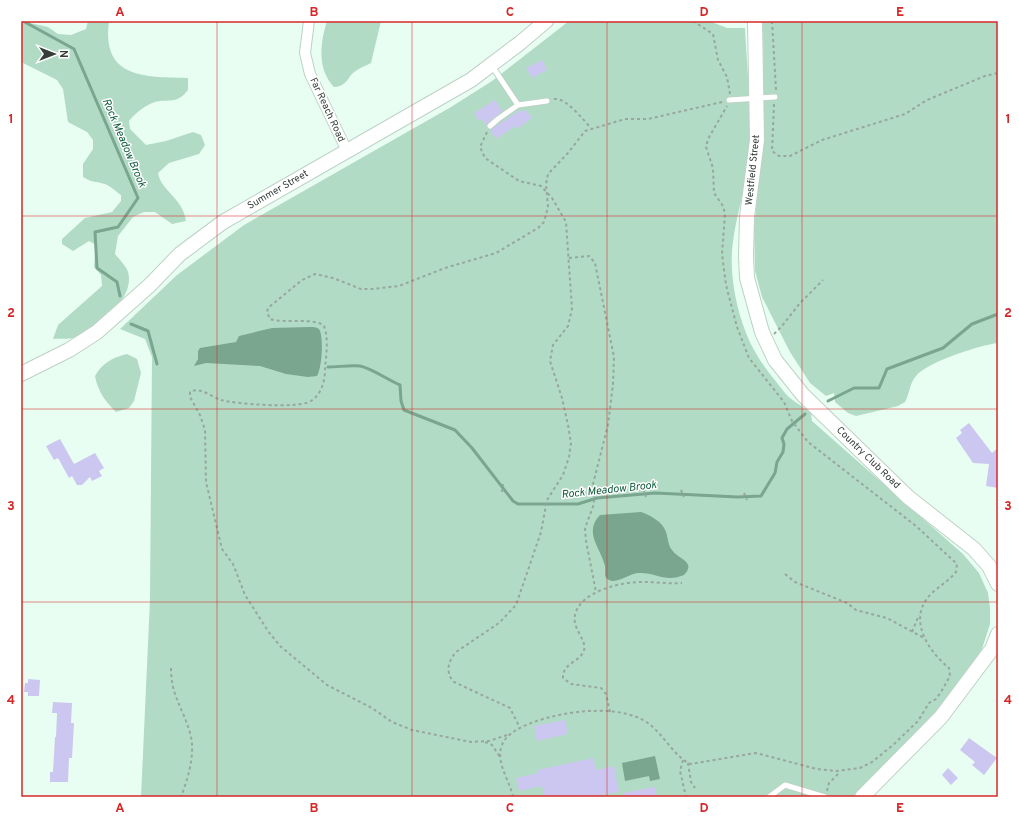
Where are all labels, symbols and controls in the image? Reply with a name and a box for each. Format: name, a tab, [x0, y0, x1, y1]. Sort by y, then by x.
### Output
text: A	[115, 5, 125, 21]
text: B	[310, 5, 319, 21]
text: C	[506, 5, 514, 21]
text: D	[699, 5, 709, 21]
text: E	[896, 5, 904, 21]
north arrow	[34, 34, 74, 74]
text: N	[56, 50, 70, 58]
street label: Far Reach Road	[306, 76, 348, 144]
water label: Rock Meadow Brook	[99, 96, 149, 190]
text: 1	[8, 112, 14, 128]
text: 1	[1005, 112, 1011, 128]
street label: Westfield Street	[743, 134, 763, 206]
street label: Summer Street	[245, 167, 311, 213]
text: 2	[7, 306, 15, 322]
text: 2	[1004, 306, 1012, 322]
street label: Country Club Road	[833, 424, 903, 492]
water label: Rock Meadow Brook	[561, 478, 658, 502]
text: 3	[7, 499, 15, 515]
text: 3	[1004, 499, 1012, 515]
text: 4	[7, 693, 15, 709]
text: 4	[1004, 693, 1012, 709]
text: A	[115, 801, 125, 817]
text: B	[310, 801, 319, 817]
text: C	[506, 801, 514, 817]
text: D	[699, 801, 709, 817]
text: E	[896, 801, 904, 817]

